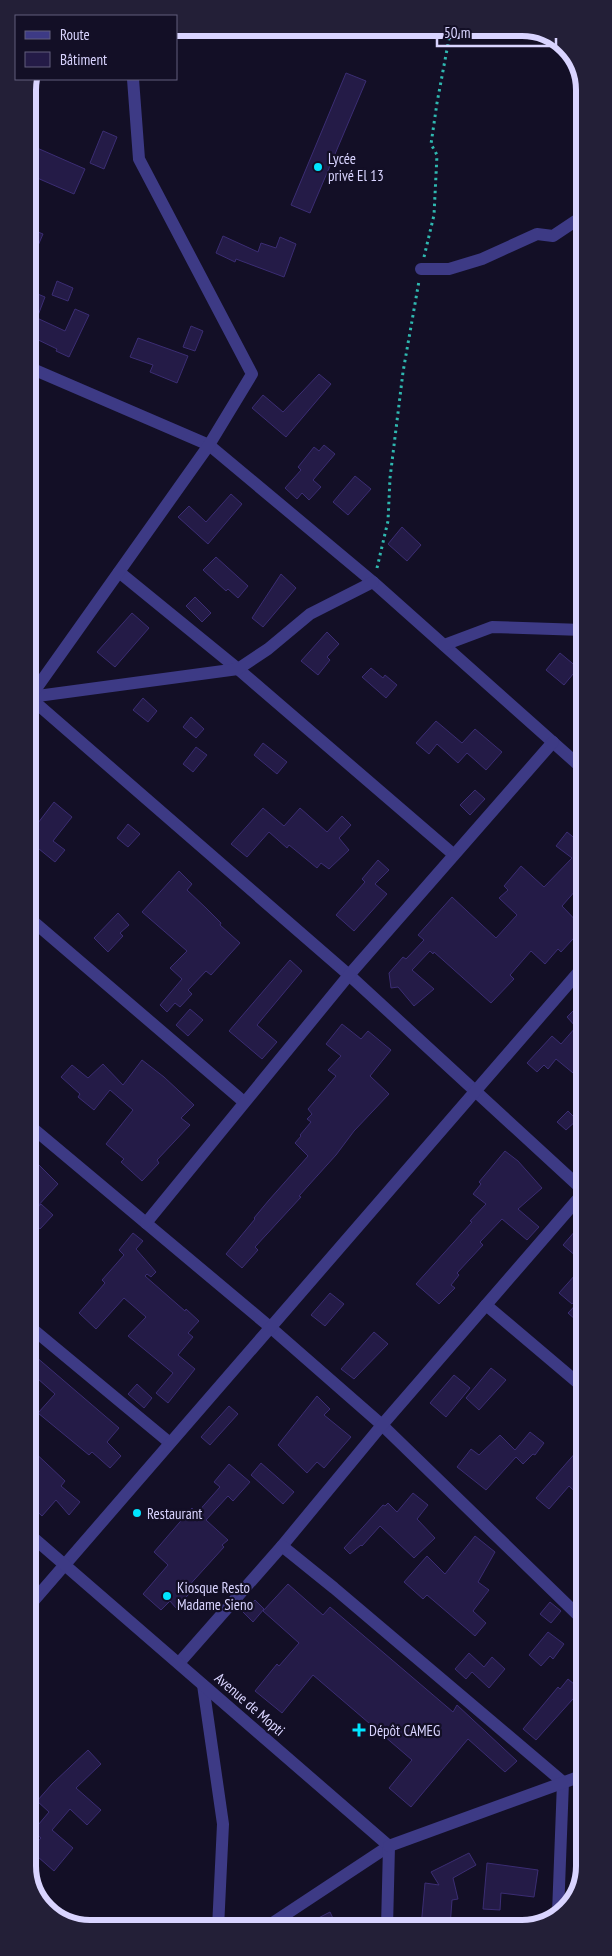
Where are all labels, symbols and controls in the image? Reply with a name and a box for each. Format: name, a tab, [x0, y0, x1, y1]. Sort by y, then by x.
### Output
legend	[15, 15, 178, 80]
scale bar	[437, 15, 556, 47]
text: 50 m	[444, 23, 470, 42]
text: Route	[60, 25, 90, 44]
text: Bâtiment	[60, 50, 107, 69]
place label: Lycée privé El 13	[328, 149, 384, 185]
marker: Lycée privé El 13	[312, 161, 324, 173]
place label: Restaurant	[147, 1504, 202, 1523]
marker: Restaurant	[131, 1507, 143, 1519]
place label: Kiosque Resto Madame Sieno	[177, 1578, 253, 1614]
marker: Kiosque Resto Madame Sieno	[161, 1590, 173, 1602]
street label: Avenue de Mopti	[211, 1668, 289, 1740]
place label: Dépôt CAMEG	[369, 1721, 440, 1740]
marker: Dépôt CAMEG	[353, 1724, 365, 1736]

